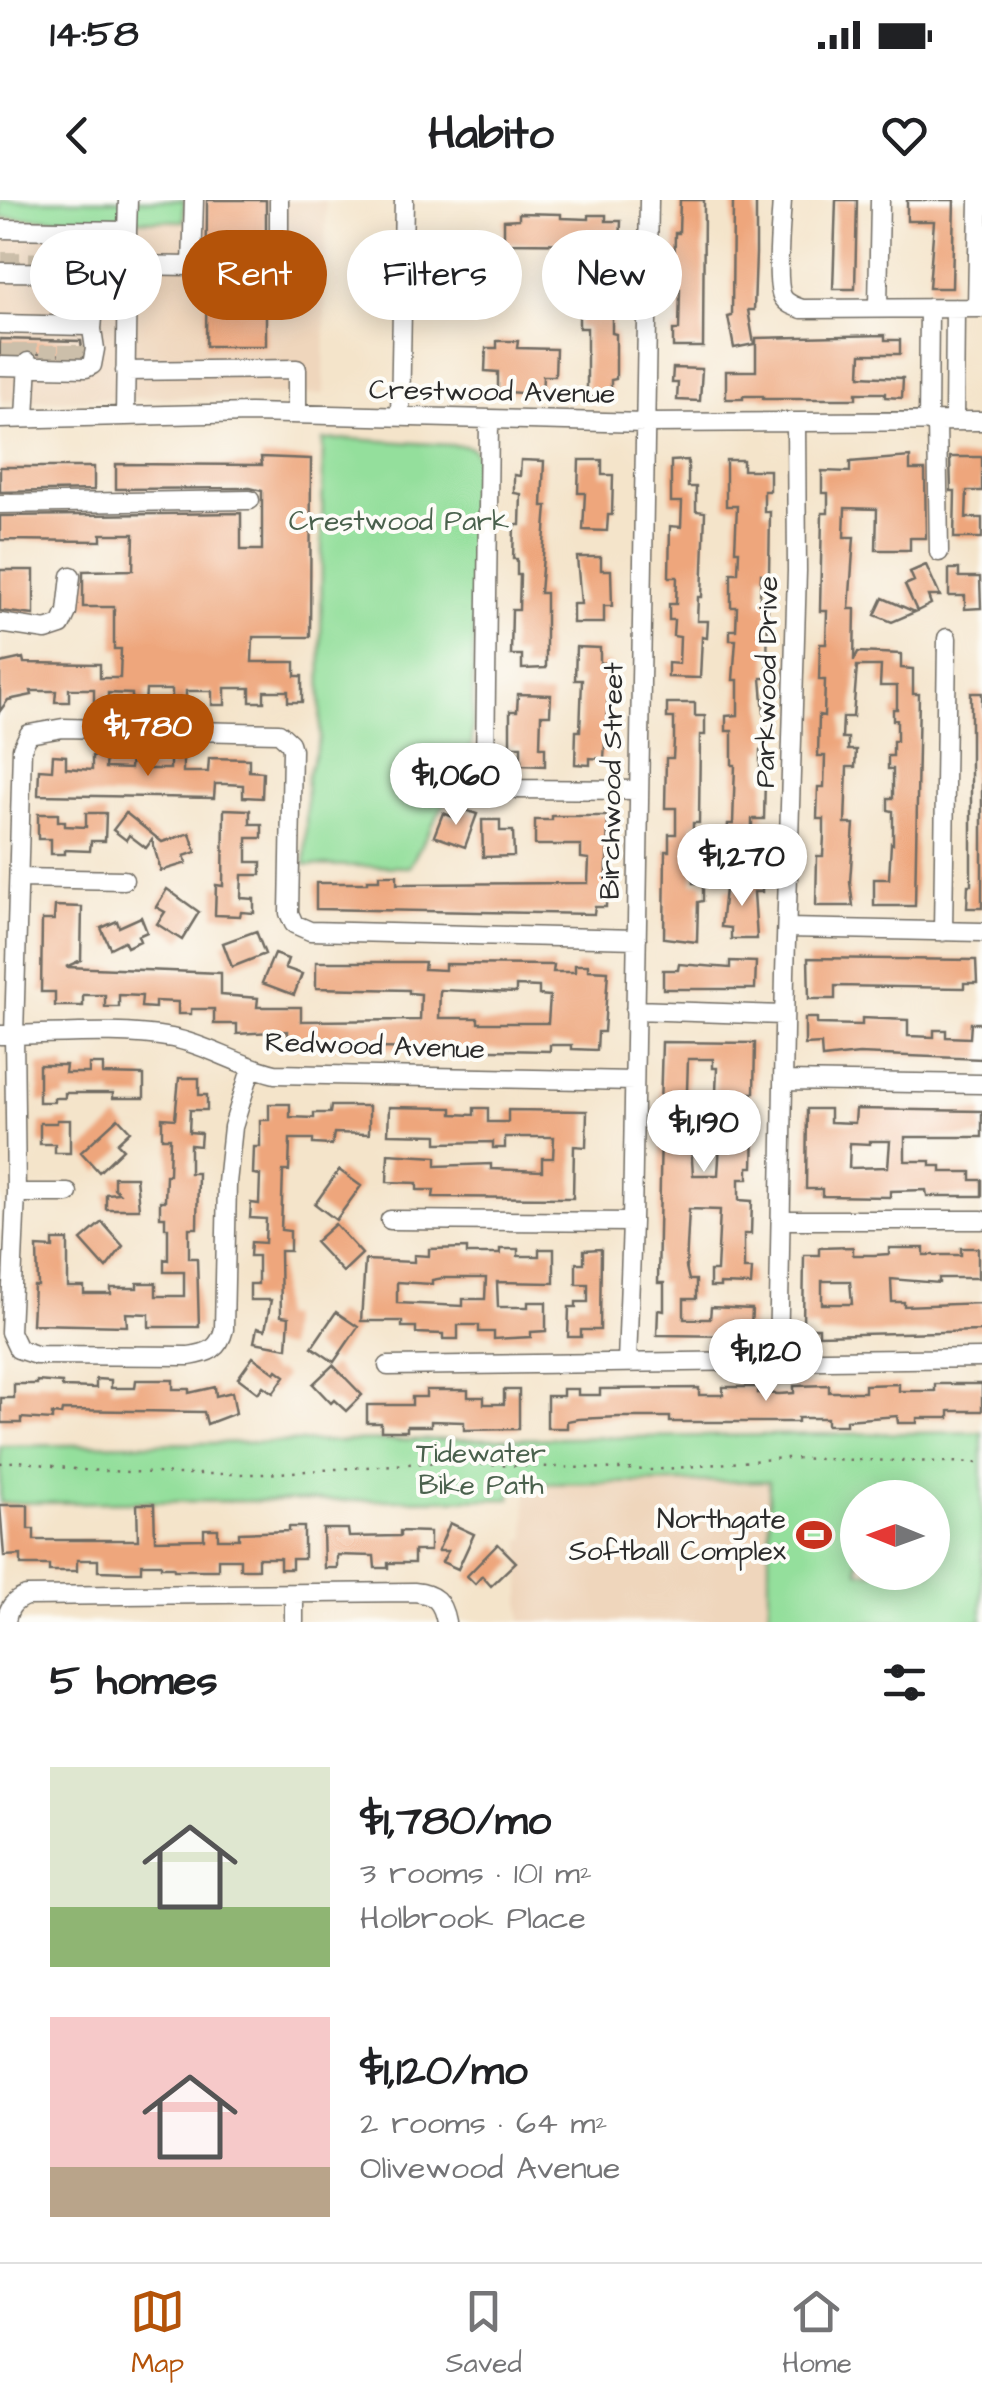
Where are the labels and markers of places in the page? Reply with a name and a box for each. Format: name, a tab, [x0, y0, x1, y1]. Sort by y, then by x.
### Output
pin: $1,780	[67, 694, 229, 779]
pin: $1,060	[375, 743, 537, 828]
pin: $1,270	[661, 824, 823, 909]
pin: $1,190	[623, 1090, 785, 1175]
pin: $1,120	[685, 1319, 847, 1404]
place label: Northgate Softball Complex	[569, 1500, 787, 1571]
sports icon: Northgate Softball Complex	[795, 1516, 833, 1554]

